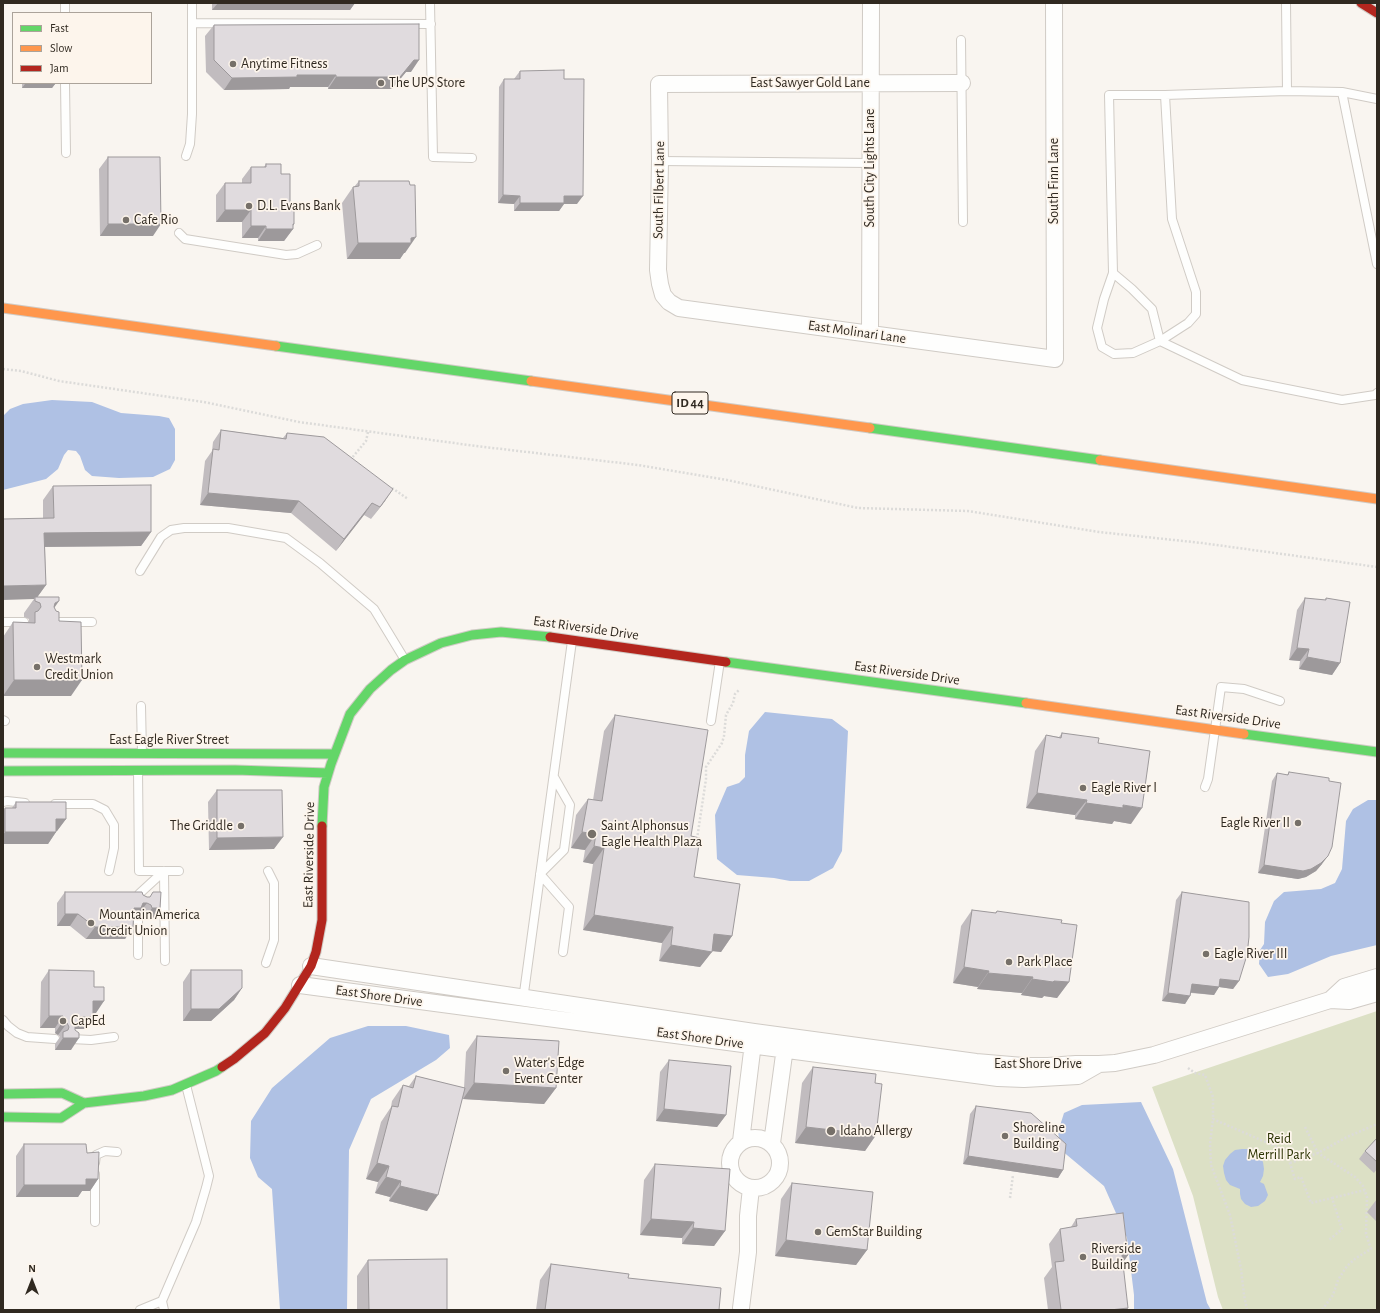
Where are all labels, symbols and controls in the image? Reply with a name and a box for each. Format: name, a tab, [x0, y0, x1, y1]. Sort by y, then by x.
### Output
legend	[12, 12, 152, 84]
text: Fast	[50, 22, 69, 34]
text: Slow	[50, 42, 72, 54]
place label: Anytime Fitness	[241, 56, 328, 72]
marker: Anytime Fitness	[228, 59, 238, 69]
text: Jam	[50, 62, 69, 74]
place label: The UPS Store	[389, 75, 465, 91]
street label: East Sawyer Gold Lane	[750, 75, 870, 91]
marker: The UPS Store	[376, 78, 386, 88]
street label: South City Lights Lane	[862, 109, 878, 227]
street label: South Finn Lane	[1046, 138, 1062, 224]
street label: South Filbert Lane	[650, 141, 668, 239]
place label: D.L. Evans Bank	[257, 198, 340, 214]
marker: D.L. Evans Bank	[244, 201, 254, 211]
place label: Cafe Rio	[134, 212, 178, 228]
marker: Cafe Rio	[121, 215, 131, 225]
street label: East Molinari Lane	[807, 317, 907, 347]
road number: ID 44	[672, 392, 708, 414]
street label: East Riverside Drive	[532, 612, 640, 644]
place label: Westmark Credit Union	[45, 651, 113, 684]
street label: East Riverside Drive	[853, 657, 961, 689]
marker: Westmark Credit Union	[32, 662, 42, 672]
street label: East Riverside Drive	[1174, 701, 1282, 733]
street label: East Eagle River Street	[109, 732, 229, 748]
place label: Eagle River I	[1091, 780, 1157, 796]
marker: Eagle River I	[1078, 783, 1088, 793]
street label: East Riverside Drive	[300, 802, 318, 908]
place label: Eagle River II	[1220, 815, 1290, 831]
place label: The Griddle	[170, 818, 233, 834]
place label: Saint Alphonsus Eagle Health Plaza	[601, 818, 702, 850]
marker: Eagle River II	[1293, 818, 1303, 828]
marker: The Griddle	[236, 821, 246, 831]
marker: Saint Alphonsus Eagle Health Plaza	[586, 828, 598, 840]
place label: Mountain America Credit Union	[99, 907, 200, 940]
marker: Mountain America Credit Union	[86, 918, 96, 928]
place label: Eagle River III	[1214, 946, 1287, 962]
marker: Eagle River III	[1201, 949, 1211, 959]
place label: Park Place	[1017, 954, 1073, 970]
marker: Park Place	[1004, 957, 1014, 967]
street label: East Shore Drive	[334, 982, 424, 1010]
place label: CapEd	[71, 1013, 105, 1029]
marker: CapEd	[58, 1016, 68, 1026]
street label: East Shore Drive	[655, 1024, 745, 1052]
place label: Water's Edge Event Center	[514, 1055, 584, 1088]
street label: East Shore Drive	[994, 1056, 1082, 1072]
marker: Water's Edge Event Center	[501, 1066, 511, 1076]
place label: Shoreline Building	[1013, 1120, 1065, 1152]
place label: Idaho Allergy	[840, 1123, 912, 1139]
marker: Idaho Allergy	[825, 1125, 837, 1137]
marker: Shoreline Building	[1000, 1131, 1010, 1141]
park label: Reid Merrill Park	[1247, 1131, 1311, 1164]
place label: GemStar Building	[826, 1224, 922, 1240]
marker: GemStar Building	[813, 1227, 823, 1237]
place label: Riverside Building	[1091, 1241, 1141, 1274]
marker: Riverside Building	[1078, 1252, 1088, 1262]
north arrow	[12, 1261, 52, 1301]
text: N	[28, 1263, 36, 1274]

